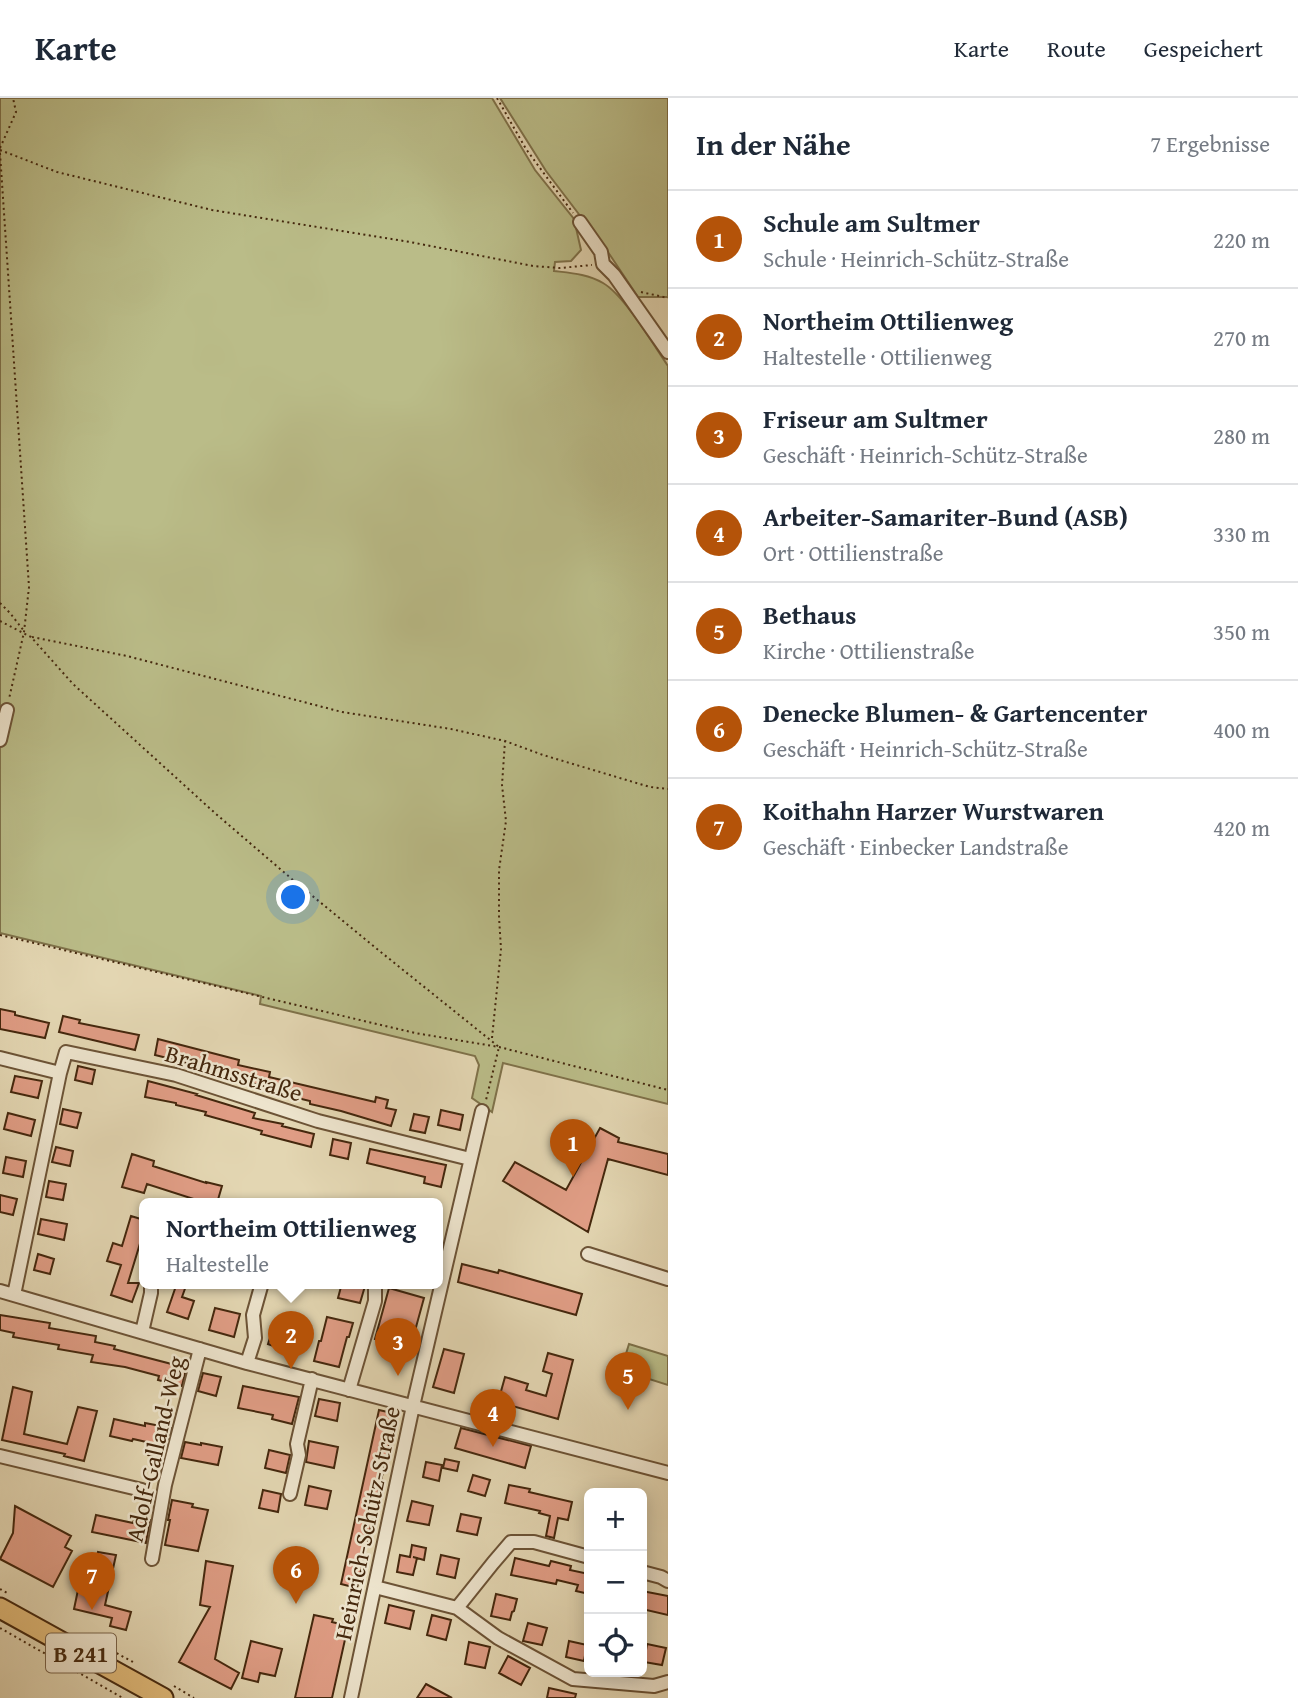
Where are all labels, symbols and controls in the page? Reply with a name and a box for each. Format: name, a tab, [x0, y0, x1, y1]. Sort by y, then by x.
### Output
text: Karte	[35, 24, 117, 72]
text: Karte	[954, 31, 1009, 66]
text: Route	[1047, 31, 1106, 66]
text: Gespeichert	[1144, 31, 1263, 66]
text: In der Nähe	[696, 122, 851, 166]
text: 7 Ergebnisse	[1150, 127, 1270, 160]
text: Schule am Sultmer	[763, 203, 980, 242]
text: 1	[713, 223, 725, 256]
text: 220 m	[1213, 223, 1270, 256]
text: Schule · Heinrich-Schütz-Straße	[763, 242, 1069, 275]
text: Northeim Ottilienweg	[763, 301, 1013, 340]
text: 2	[713, 321, 725, 354]
text: 270 m	[1213, 321, 1270, 354]
text: Haltestelle · Ottilienweg	[763, 340, 992, 373]
text: Friseur am Sultmer	[763, 399, 988, 438]
text: 3	[713, 419, 725, 452]
text: 280 m	[1213, 419, 1270, 452]
text: Geschäft · Heinrich-Schütz-Straße	[763, 438, 1088, 471]
text: Arbeiter-Samariter-Bund (ASB)	[763, 497, 1128, 536]
text: 4	[713, 517, 725, 550]
text: 330 m	[1213, 517, 1270, 550]
text: Ort · Ottilienstraße	[763, 536, 943, 569]
text: Bethaus	[763, 595, 856, 634]
text: 5	[713, 615, 725, 648]
text: 350 m	[1213, 615, 1270, 648]
text: Kirche · Ottilienstraße	[763, 634, 975, 667]
text: Denecke Blumen- & Gartencenter	[763, 693, 1147, 732]
text: 6	[713, 713, 725, 746]
text: 400 m	[1213, 713, 1270, 746]
text: Geschäft · Heinrich-Schütz-Straße	[763, 732, 1088, 765]
text: Koithahn Harzer Wurstwaren	[763, 791, 1104, 830]
text: 7	[713, 811, 725, 844]
text: 420 m	[1213, 811, 1270, 844]
text: Geschäft · Einbecker Landstraße	[763, 830, 1069, 863]
your location	[276, 880, 310, 914]
street label: Brahmsstraße	[161, 1036, 307, 1110]
pin: 1	[550, 1119, 596, 1177]
popup	[139, 1198, 443, 1289]
text: Northeim Ottilienweg	[166, 1208, 416, 1247]
text: Haltestelle	[166, 1247, 269, 1280]
pin: 2	[268, 1311, 314, 1369]
pin: 3	[375, 1318, 421, 1376]
pin: 5	[605, 1352, 651, 1410]
street label: Adolf-Galland-Weg	[117, 1353, 193, 1545]
pin: 4	[470, 1389, 516, 1447]
street label: Heinrich-Schütz-Straße	[325, 1403, 409, 1643]
map controls	[584, 1488, 647, 1677]
button: +	[584, 1488, 647, 1551]
pin: 6	[273, 1546, 319, 1604]
button: −	[584, 1551, 647, 1614]
pin: 7	[69, 1552, 115, 1610]
button: locate	[584, 1614, 647, 1677]
road number: B 241	[46, 1634, 116, 1672]

